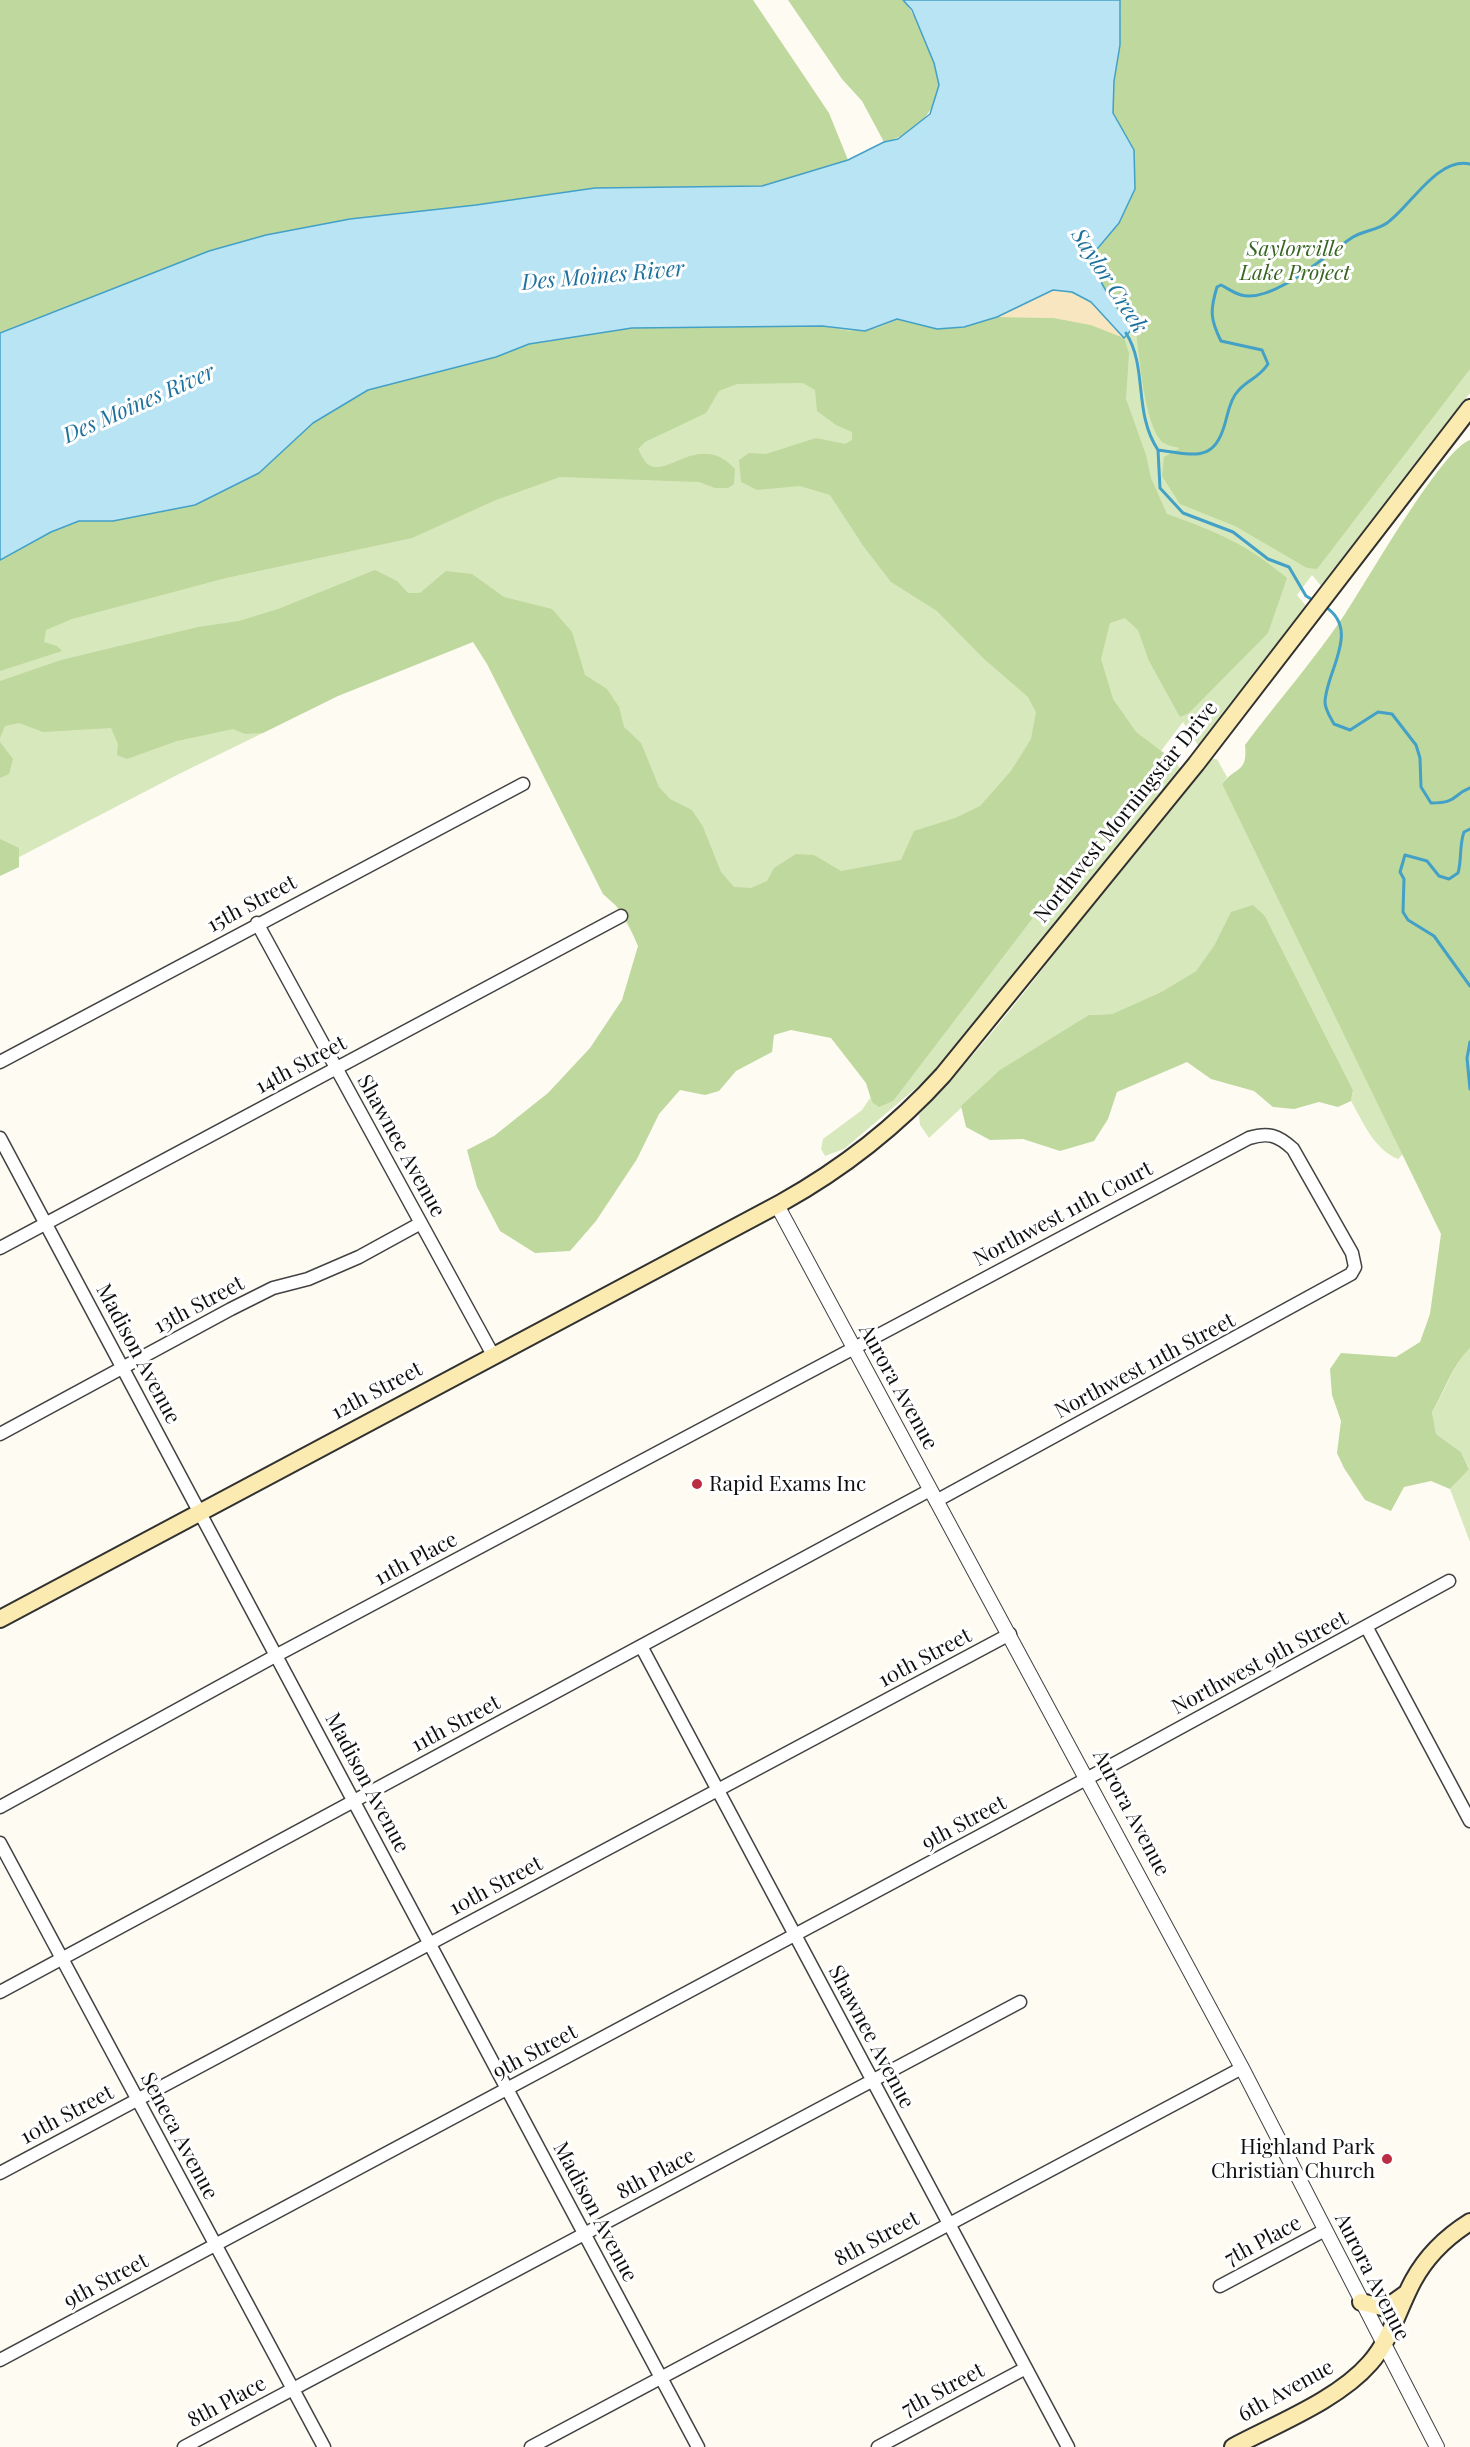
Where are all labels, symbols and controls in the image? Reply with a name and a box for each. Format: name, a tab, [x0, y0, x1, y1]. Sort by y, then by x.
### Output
water label: Saylor Creek	[1065, 224, 1153, 338]
park label: Saylorville Lake Project	[1240, 236, 1350, 286]
water label: Des Moines River	[521, 256, 685, 296]
water label: Des Moines River	[59, 359, 219, 449]
street label: Northwest Morningstar Drive	[1029, 696, 1223, 928]
street label: 15th Street	[203, 870, 301, 938]
street label: 14th Street	[251, 1031, 351, 1099]
street label: Shawnee Avenue	[352, 1071, 450, 1221]
street label: Northwest 11th Court	[969, 1156, 1157, 1272]
street label: 13th Street	[150, 1271, 248, 1339]
street label: Madison Avenue	[91, 1280, 185, 1428]
street label: Northwest 11th Street	[1051, 1308, 1239, 1424]
street label: Aurora Avenue	[853, 1320, 943, 1454]
street label: 12th Street	[327, 1357, 427, 1425]
place label: Rapid Exams Inc	[709, 1471, 866, 1497]
marker: Rapid Exams Inc	[690, 1477, 704, 1491]
street label: 11th Place	[370, 1527, 462, 1591]
street label: Northwest 9th Street	[1168, 1606, 1352, 1720]
street label: 10th Street	[874, 1623, 976, 1693]
street label: 11th Street	[407, 1690, 505, 1758]
street label: Madison Avenue	[320, 1709, 414, 1857]
street label: Aurora Avenue	[1087, 1745, 1175, 1881]
street label: 9th Street	[917, 1790, 1011, 1856]
street label: 10th Street	[445, 1851, 547, 1921]
street label: Shawnee Avenue	[823, 1961, 919, 2113]
street label: 9th Street	[488, 2019, 582, 2085]
street label: Seneca Avenue	[135, 2068, 223, 2204]
street label: 10th Street	[16, 2080, 118, 2150]
place label: Highland Park Christian Church	[1211, 2134, 1375, 2184]
street label: Madison Avenue	[548, 2138, 642, 2286]
street label: 8th Place	[612, 2143, 700, 2205]
marker: Highland Park Christian Church	[1380, 2152, 1394, 2166]
street label: 8th Street	[830, 2206, 924, 2272]
street label: Aurora Avenue	[1329, 2209, 1415, 2345]
street label: 7th Place	[1220, 2210, 1306, 2272]
street label: 9th Street	[59, 2248, 153, 2314]
street label: 6th Avenue	[1234, 2354, 1338, 2428]
street label: 7th Street	[897, 2358, 989, 2422]
street label: 8th Place	[183, 2371, 271, 2433]

